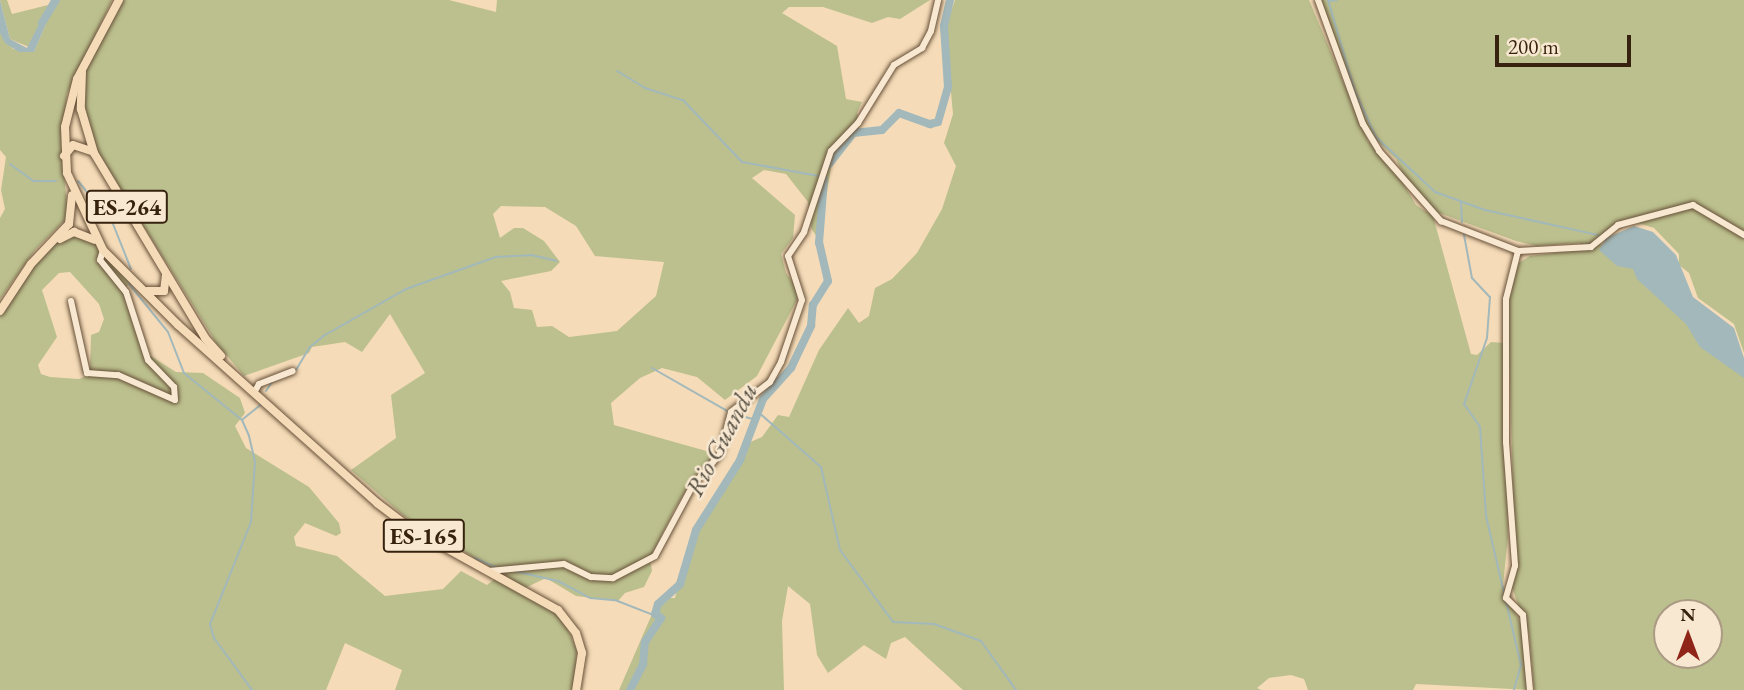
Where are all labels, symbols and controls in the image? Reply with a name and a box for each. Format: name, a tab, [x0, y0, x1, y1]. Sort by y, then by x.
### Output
scale bar	[1499, 21, 1636, 65]
text: 200 m	[1508, 33, 1559, 60]
road number: ES-264	[85, 188, 169, 227]
water label: Rio Guandu	[679, 378, 765, 502]
road number: ES-165	[382, 516, 466, 556]
north arrow	[1653, 599, 1723, 669]
text: N	[1680, 602, 1696, 627]

